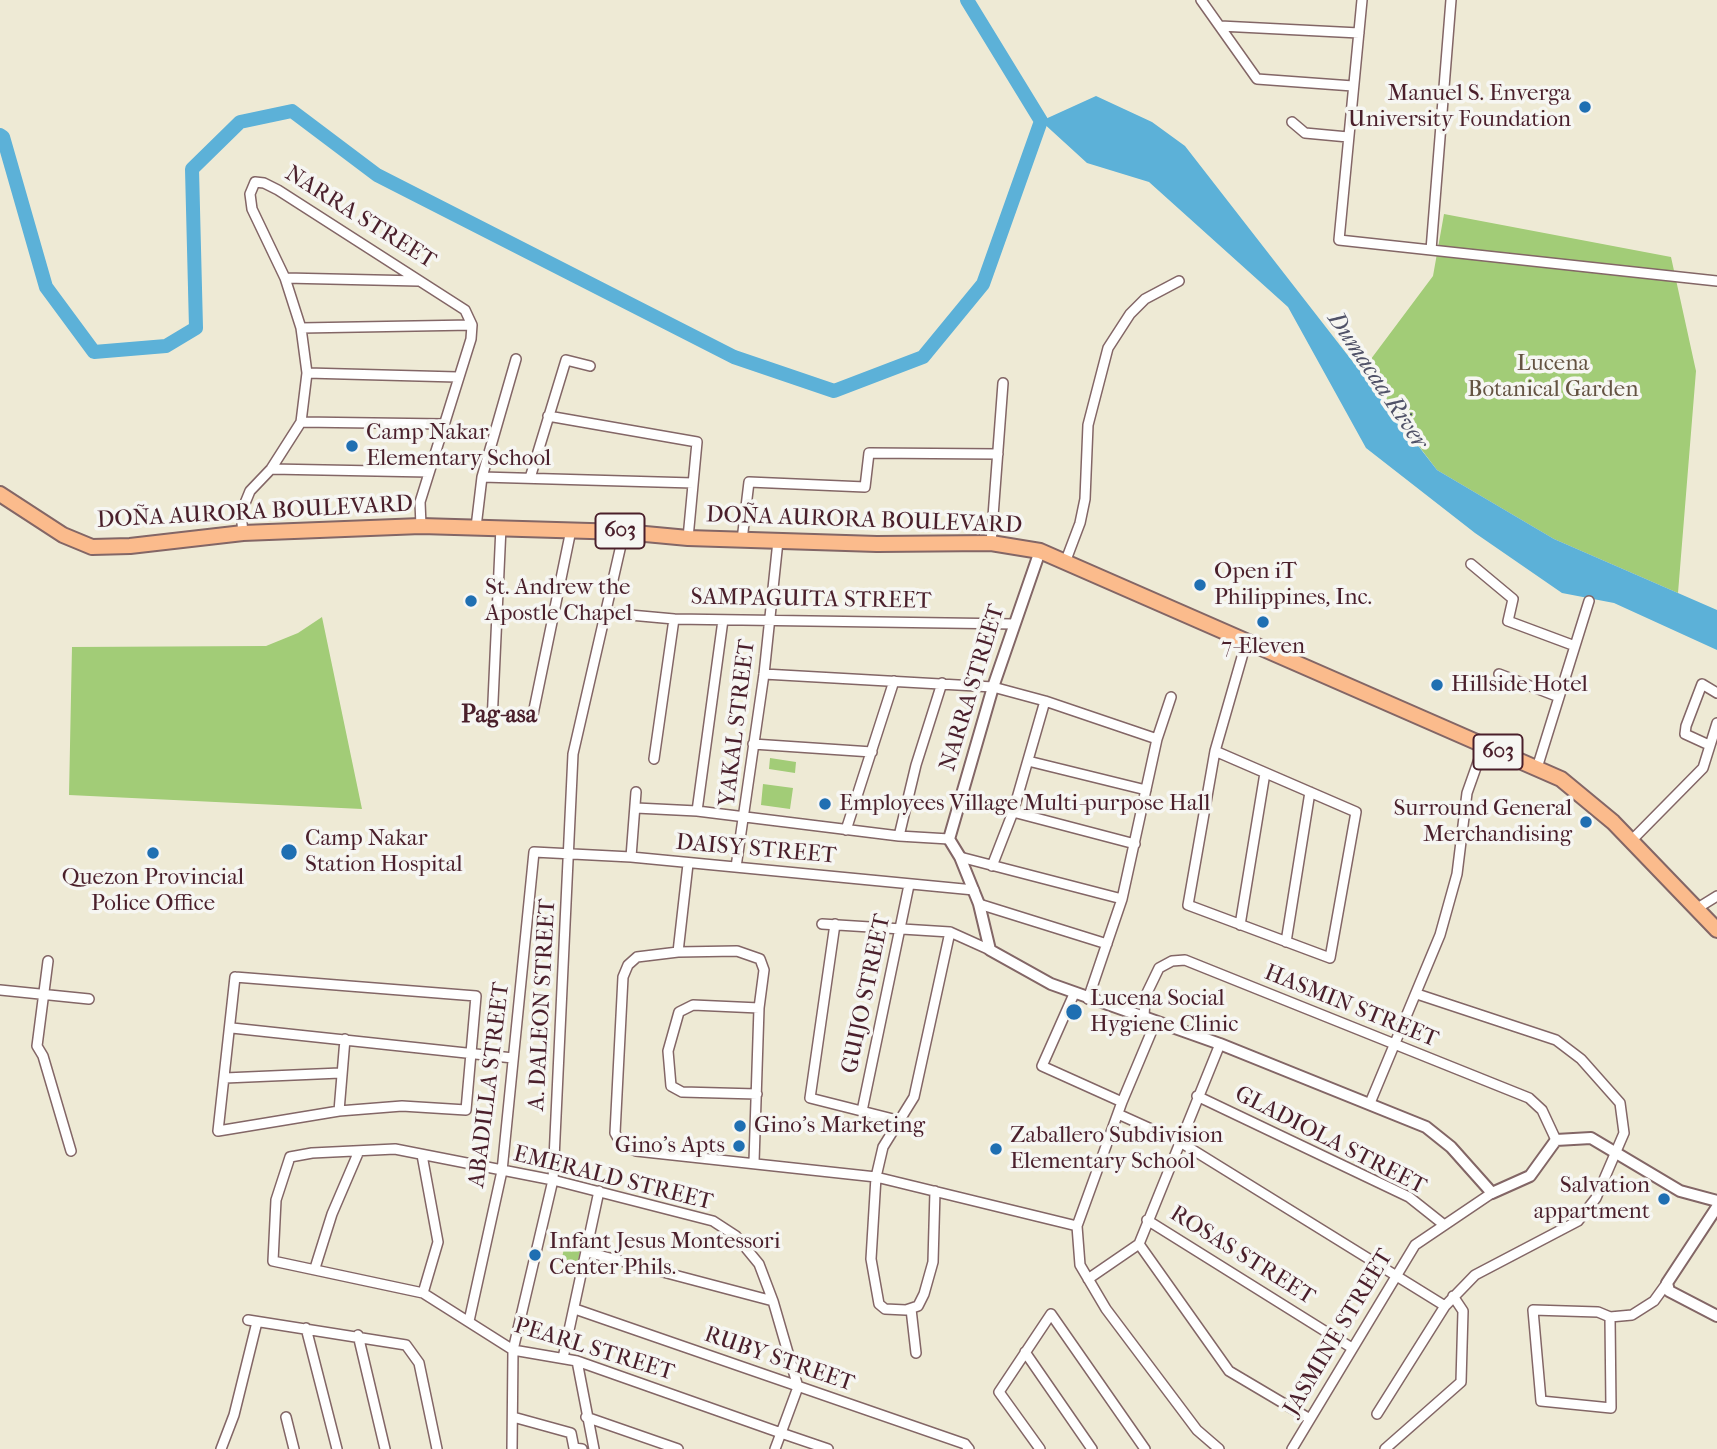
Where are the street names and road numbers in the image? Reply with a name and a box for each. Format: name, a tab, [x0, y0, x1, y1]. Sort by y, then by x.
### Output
street label: NARRA STREET	[279, 161, 441, 275]
street label: DOÑA AURORA BOULEVARD	[96, 491, 414, 535]
street label: DOÑA AURORA BOULEVARD	[705, 502, 1023, 540]
road number: 603	[596, 514, 644, 548]
street label: SAMPAGUITA STREET	[690, 584, 932, 616]
street label: NARRA STREET	[935, 601, 1011, 775]
street label: YAKAL STREET	[714, 638, 762, 808]
road number: 603	[1474, 734, 1522, 770]
street label: DAISY STREET	[675, 829, 837, 871]
street label: A. DALEON STREET	[524, 898, 562, 1112]
street label: GUIJO STREET	[837, 912, 897, 1076]
street label: HASMIN STREET	[1260, 960, 1442, 1054]
street label: ABADILLA STREET	[464, 981, 516, 1189]
street label: GLADIOLA STREET	[1230, 1081, 1430, 1201]
street label: EMERALD STREET	[510, 1141, 716, 1217]
street label: ROSAS STREET	[1165, 1200, 1319, 1312]
street label: JASMINE STREET	[1278, 1245, 1400, 1421]
street label: PEARL STREET	[511, 1313, 677, 1387]
street label: RUBY STREET	[700, 1321, 858, 1399]

